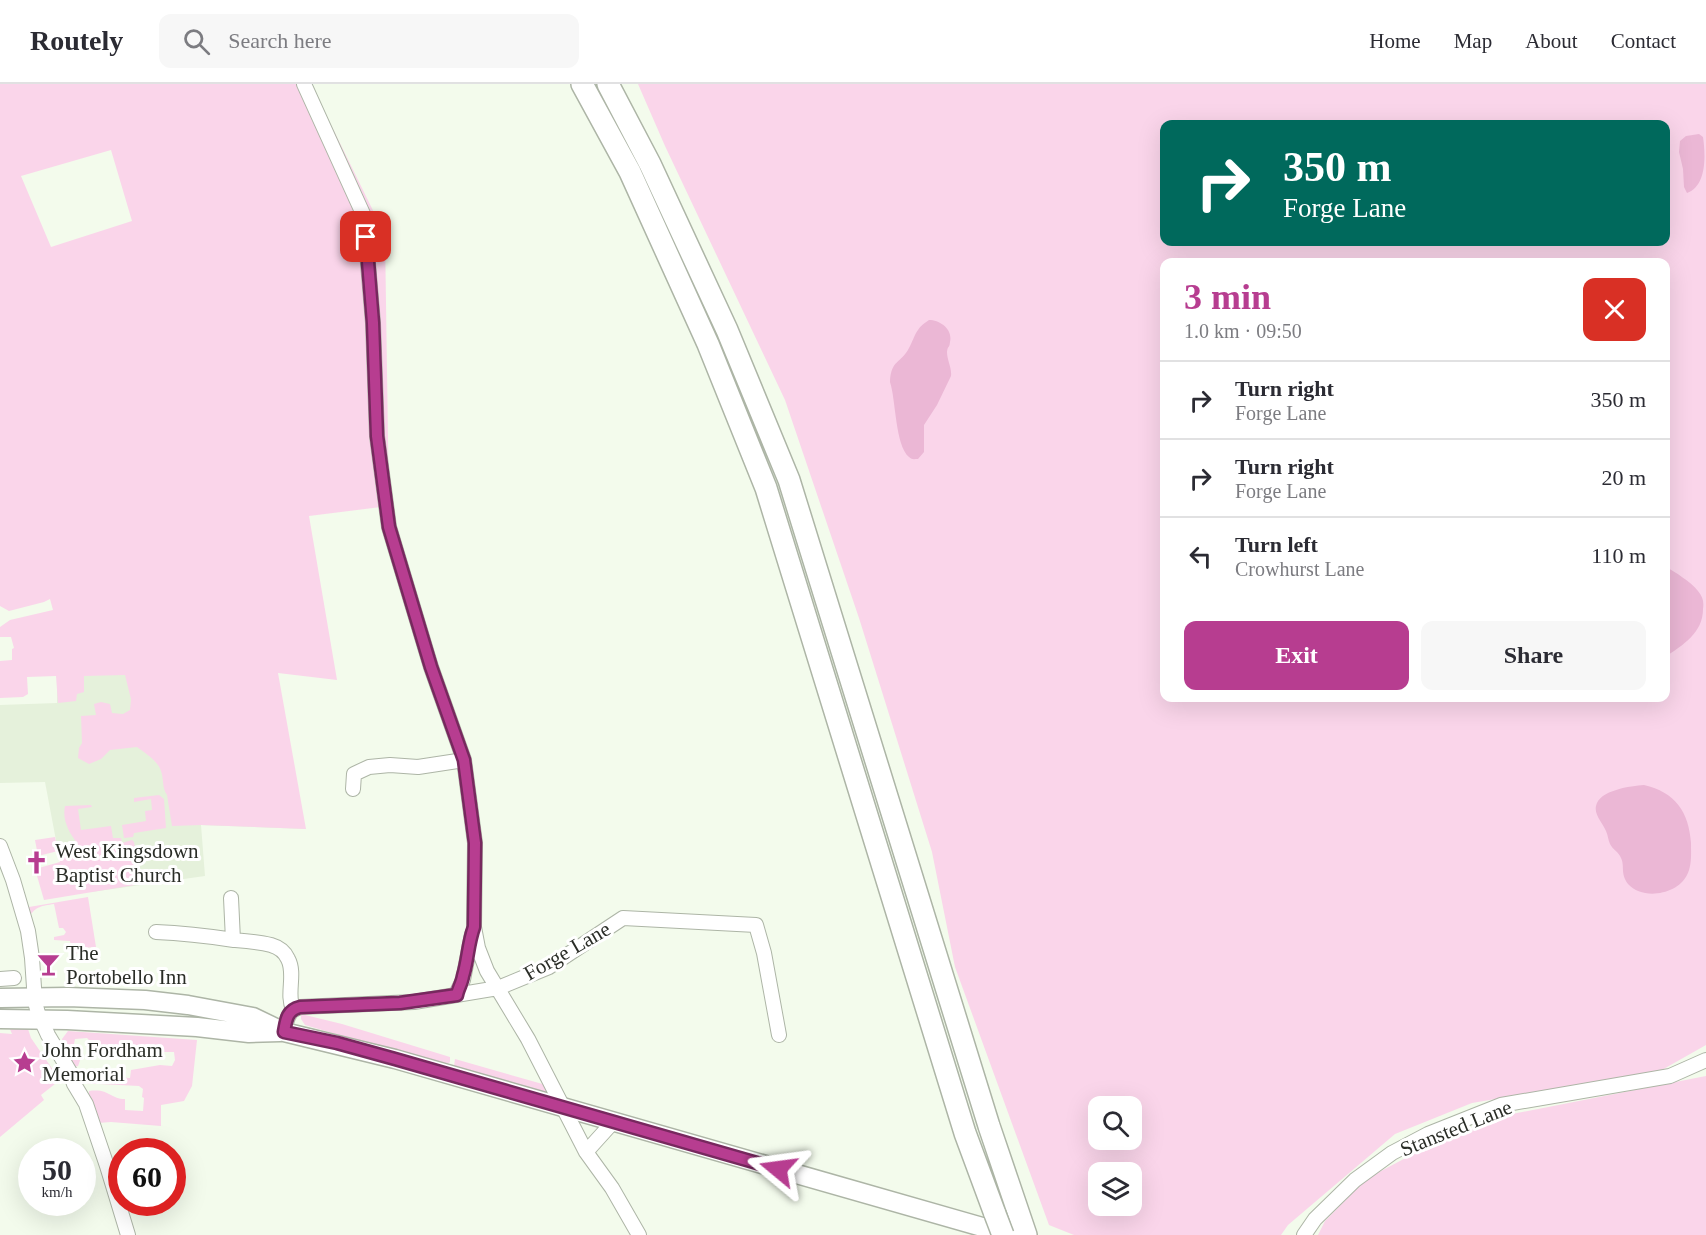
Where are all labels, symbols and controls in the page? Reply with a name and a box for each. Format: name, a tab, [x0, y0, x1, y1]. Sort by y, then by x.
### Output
search box	[159, 14, 579, 68]
text: Routely	[30, 25, 123, 56]
icon: search	[180, 25, 213, 58]
text: Search here	[228, 28, 332, 53]
text: Home	[1369, 29, 1421, 53]
text: Map	[1454, 29, 1492, 53]
text: About	[1525, 29, 1578, 53]
text: Contact	[1611, 29, 1676, 53]
icon: right	[1184, 144, 1262, 222]
text: 350 m	[1283, 144, 1392, 190]
text: Forge Lane	[1283, 193, 1406, 223]
pin	[340, 211, 391, 262]
icon: arrive	[349, 220, 382, 253]
text: 3 min	[1184, 277, 1271, 317]
button: close	[1583, 278, 1646, 341]
text: 1.0 km · 09:50	[1184, 320, 1302, 342]
text: Turn right	[1235, 376, 1334, 401]
icon: right	[1184, 384, 1217, 417]
text: 350 m	[1590, 387, 1646, 412]
text: Forge Lane	[1235, 402, 1326, 424]
text: Turn right	[1235, 454, 1334, 479]
icon: right	[1184, 462, 1217, 495]
text: 20 m	[1601, 465, 1646, 490]
text: Forge Lane	[1235, 480, 1326, 502]
text: Turn left	[1235, 532, 1318, 557]
icon: left	[1184, 540, 1217, 573]
text: 110 m	[1591, 543, 1646, 568]
text: Crowhurst Lane	[1235, 558, 1364, 580]
button: Exit	[1184, 621, 1409, 690]
button: Share	[1421, 621, 1646, 690]
place label: West Kingsdown Baptist Church	[55, 839, 199, 887]
church icon: West Kingsdown Baptist Church	[24, 850, 50, 876]
street label: Forge Lane	[519, 917, 615, 985]
place label: The Portobello Inn	[66, 941, 187, 989]
bar icon: The Portobello Inn	[35, 952, 61, 978]
place label: John Fordham Memorial	[42, 1038, 163, 1086]
place icon: John Fordham Memorial	[11, 1049, 37, 1075]
street label: Stansted Lane	[1397, 1095, 1515, 1161]
map controls	[1088, 1096, 1142, 1216]
button: search	[1088, 1096, 1142, 1150]
position arrow	[746, 1137, 810, 1201]
speed limit sign: 60	[108, 1138, 186, 1216]
text: 50	[42, 1153, 72, 1186]
button: layers	[1088, 1162, 1142, 1216]
text: km/h	[42, 1184, 72, 1200]

